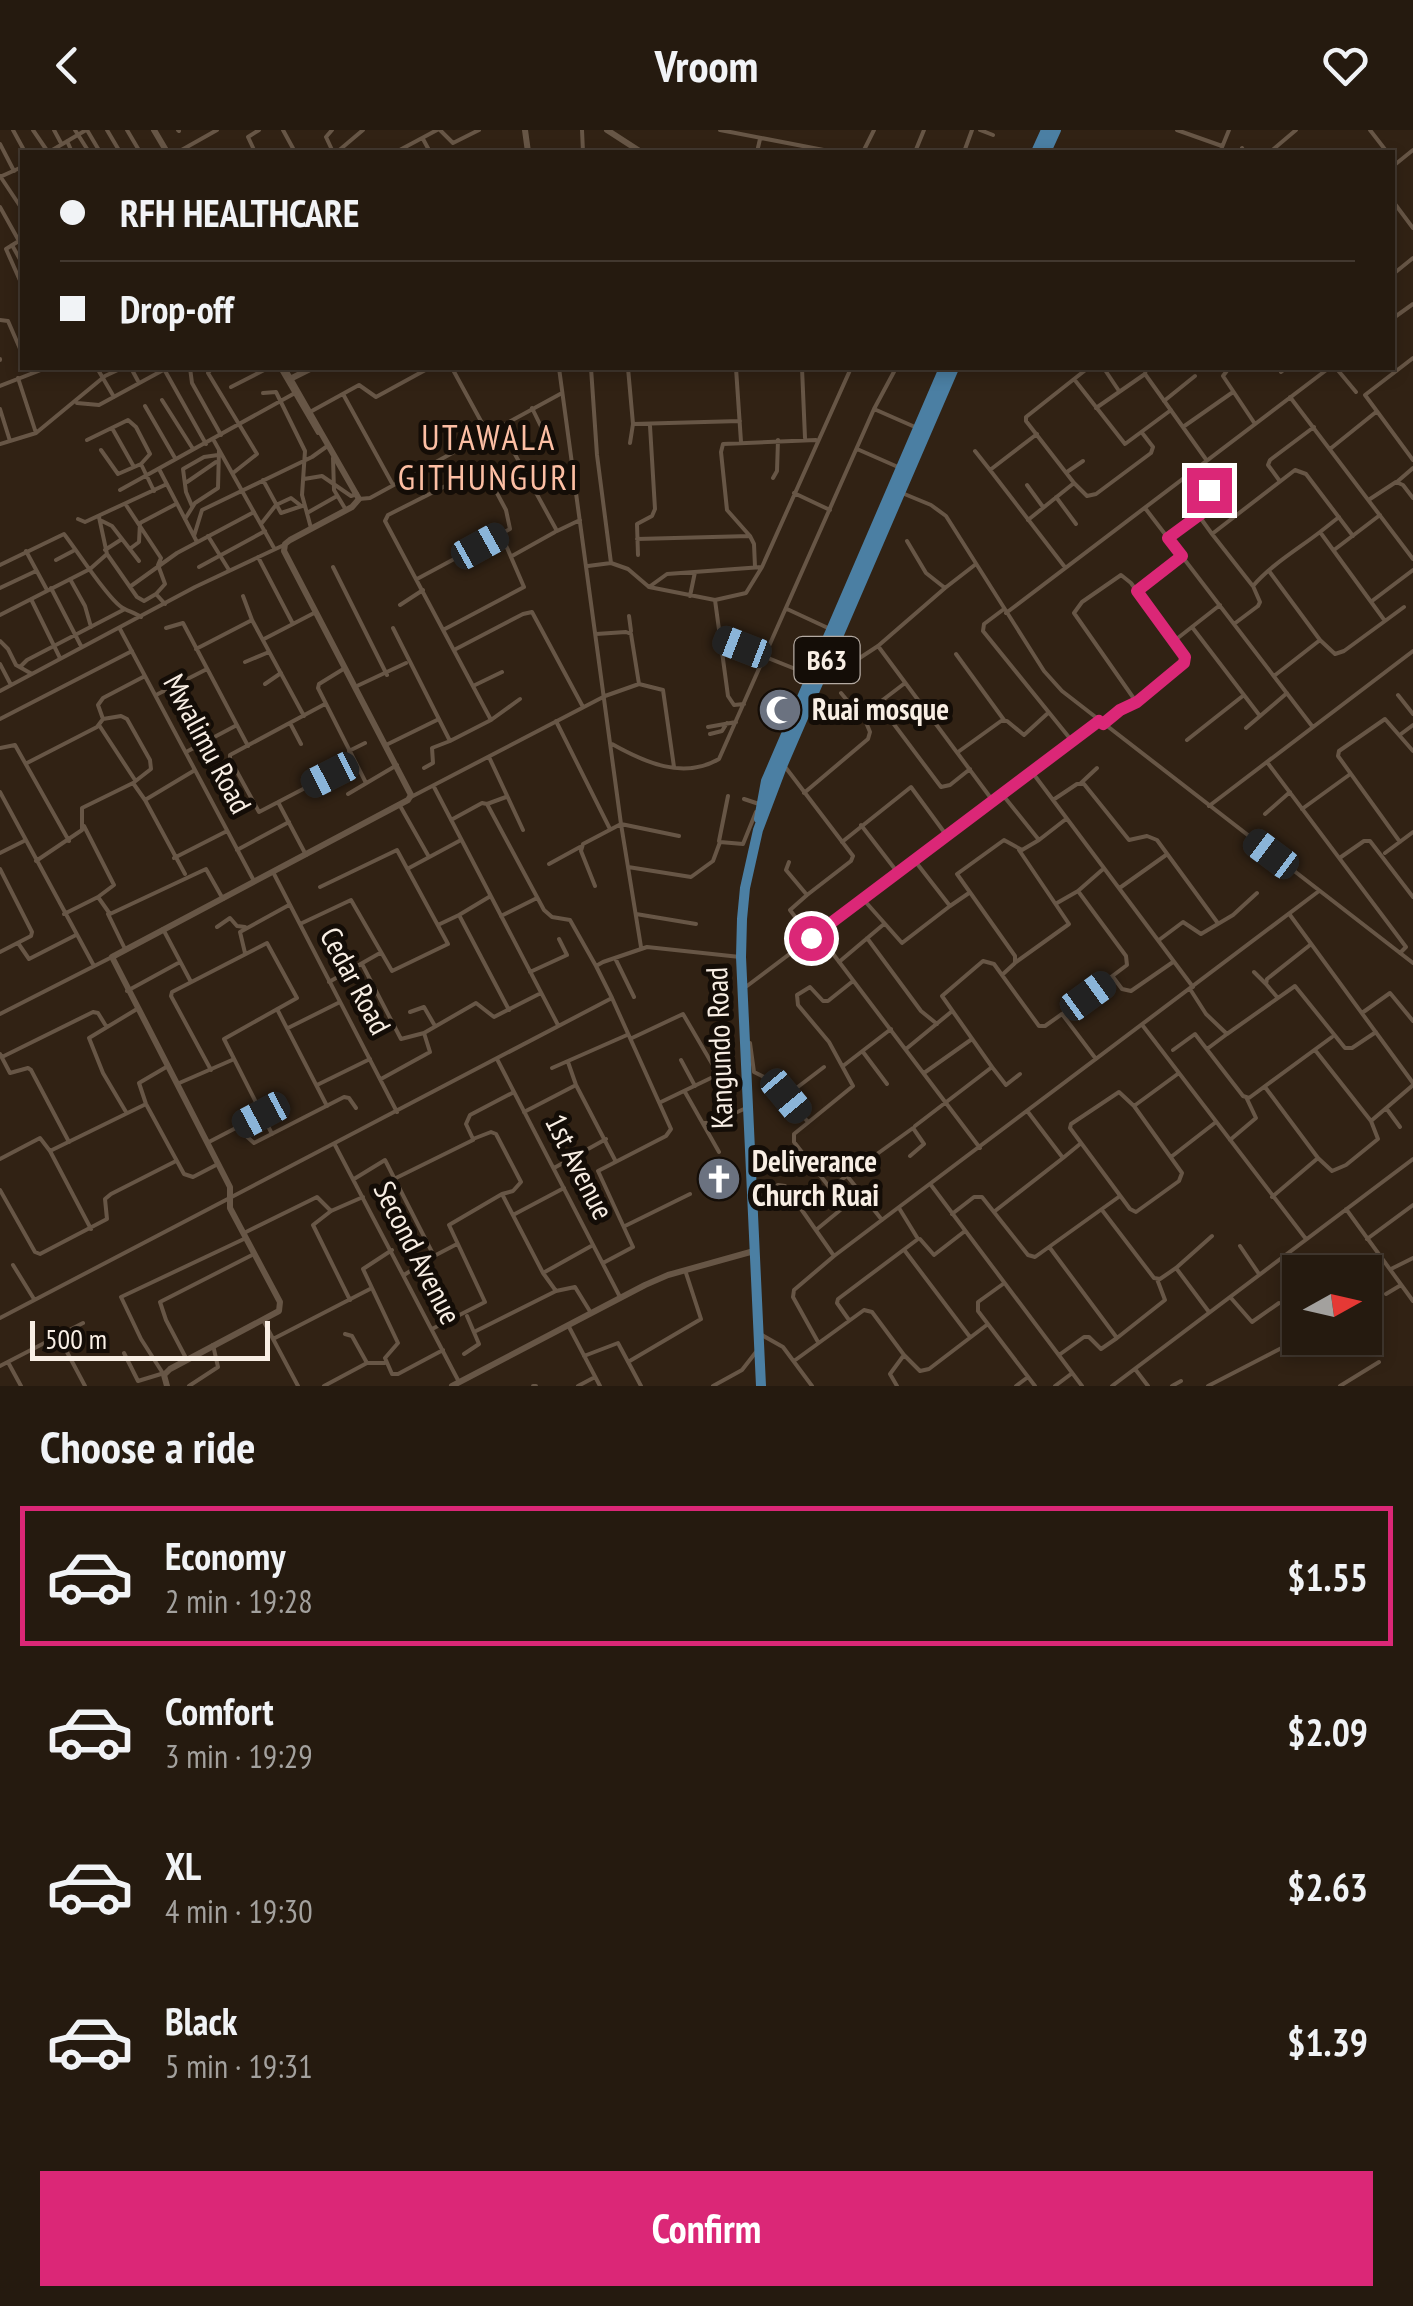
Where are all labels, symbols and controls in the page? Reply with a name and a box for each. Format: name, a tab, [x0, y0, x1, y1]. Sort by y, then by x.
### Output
text: Vroom	[655, 36, 758, 94]
icon: back	[40, 38, 95, 93]
icon: heart	[1318, 38, 1373, 93]
text: RFH HEALTHCARE	[120, 188, 359, 237]
text: Drop-off	[120, 284, 234, 333]
district label: UTAWALA GITHUNGURI	[398, 414, 580, 500]
route end	[1187, 468, 1232, 513]
car	[446, 518, 514, 574]
car	[709, 622, 775, 672]
road number: B63	[794, 637, 860, 683]
street label: Mwalimu Road	[155, 667, 261, 820]
mosque icon: Ruai mosque	[757, 687, 803, 733]
place label: Ruai mosque	[812, 689, 949, 728]
car	[296, 748, 364, 802]
car	[1238, 824, 1304, 884]
route start	[789, 916, 834, 961]
street label: Cedar Road	[312, 920, 401, 1041]
street label: Kangundo Road	[696, 966, 741, 1130]
car	[1055, 966, 1121, 1026]
car	[755, 1063, 817, 1129]
car	[227, 1088, 295, 1142]
street label: 1st Avenue	[537, 1107, 623, 1226]
place label: Deliverance Church Ruai	[752, 1141, 879, 1214]
church icon: Deliverance Church Ruai	[696, 1156, 742, 1202]
street label: Second Avenue	[366, 1174, 471, 1331]
north arrow	[1282, 1255, 1382, 1355]
map controls	[1282, 1255, 1382, 1355]
scale bar	[30, 1316, 270, 1360]
text: 500 m	[45, 1320, 107, 1357]
text: Choose a ride	[40, 1417, 255, 1475]
icon: car	[45, 1531, 135, 1621]
text: Economy	[165, 1531, 285, 1580]
text: $1.55	[1287, 1552, 1368, 1601]
text: 2 min · 19:28	[165, 1580, 313, 1622]
icon: car	[45, 1686, 135, 1776]
text: Comfort	[165, 1686, 274, 1735]
text: $2.09	[1287, 1707, 1368, 1756]
text: 3 min · 19:29	[165, 1735, 313, 1777]
icon: car	[45, 1841, 135, 1931]
text: XL	[165, 1841, 201, 1890]
text: $2.63	[1287, 1862, 1368, 1911]
text: 4 min · 19:30	[165, 1890, 313, 1932]
icon: car	[45, 1996, 135, 2086]
text: Black	[165, 1996, 238, 2045]
text: $1.39	[1287, 2017, 1368, 2066]
text: 5 min · 19:31	[165, 2045, 313, 2087]
button: Confirm	[40, 2171, 1373, 2286]

